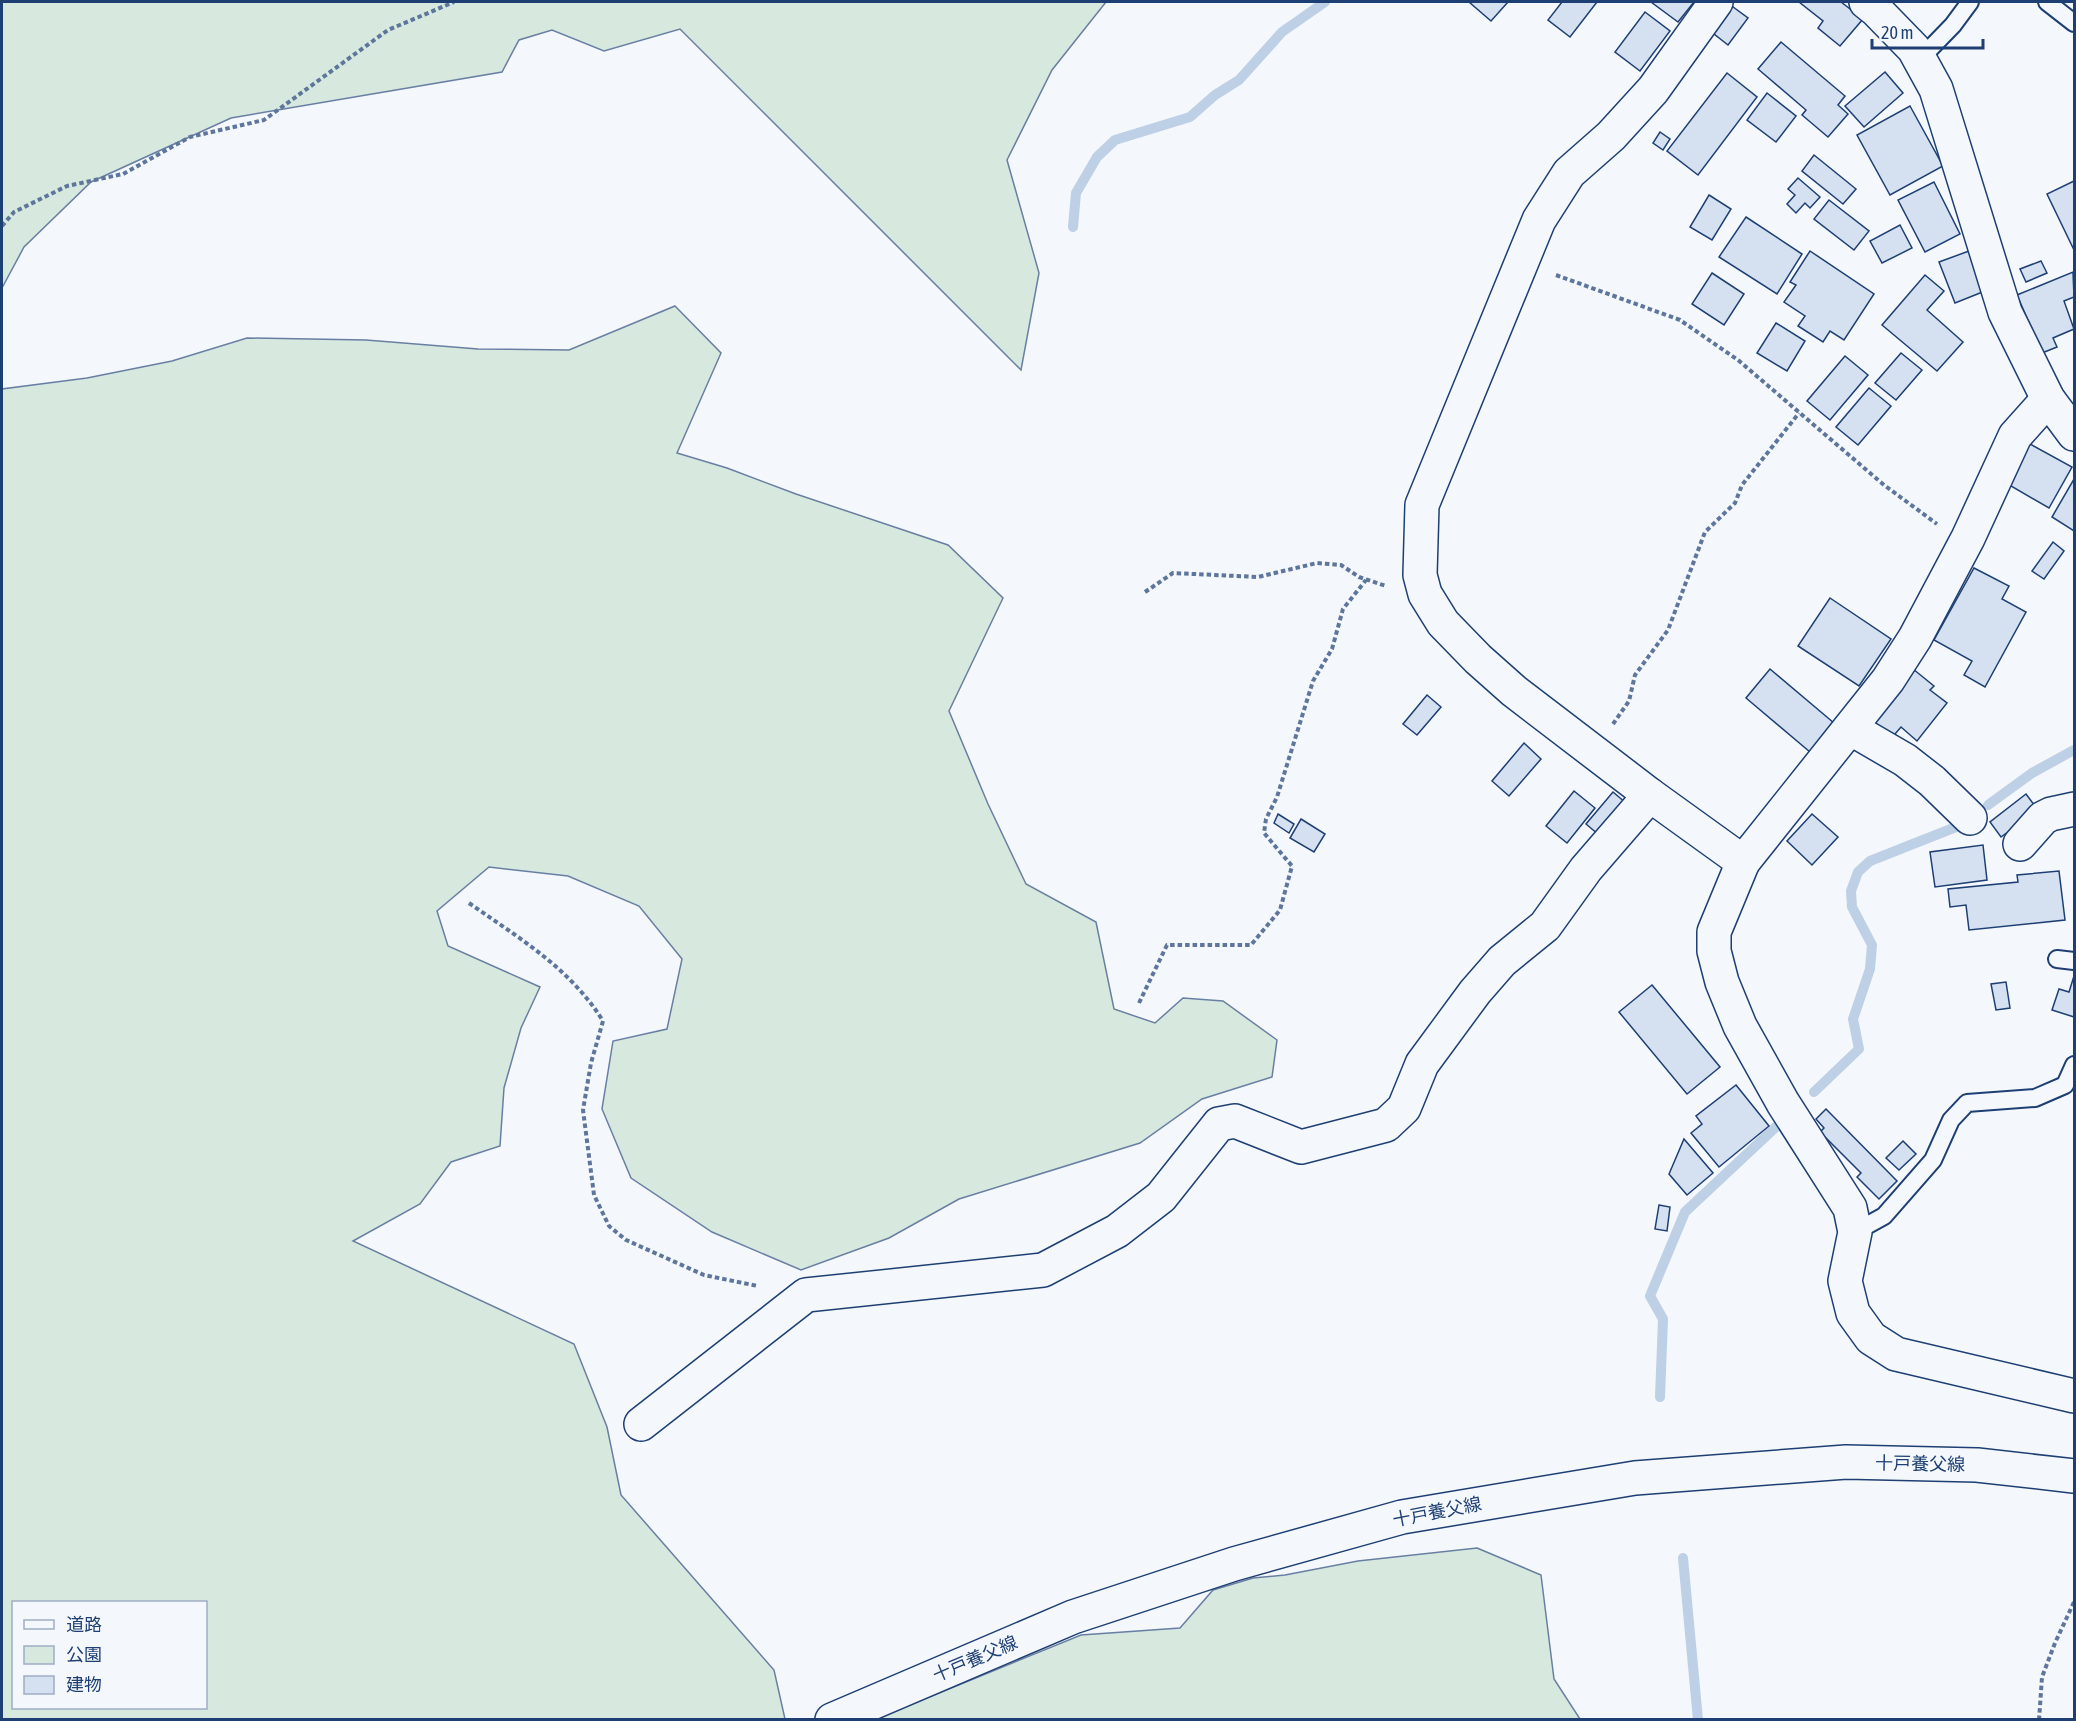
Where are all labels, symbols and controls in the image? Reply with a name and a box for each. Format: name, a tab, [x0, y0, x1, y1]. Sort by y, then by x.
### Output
scale bar	[1872, 12, 1983, 50]
text: 20 m	[1881, 22, 1913, 43]
street label: 十戸養父線	[1875, 1452, 1965, 1475]
street label: 十戸養父線	[1391, 1493, 1483, 1530]
legend	[12, 1601, 207, 1709]
text: 道路	[66, 1614, 102, 1635]
street label: 十戸養父線	[929, 1631, 1020, 1686]
text: 公園	[66, 1644, 102, 1665]
text: 建物	[66, 1674, 102, 1695]

